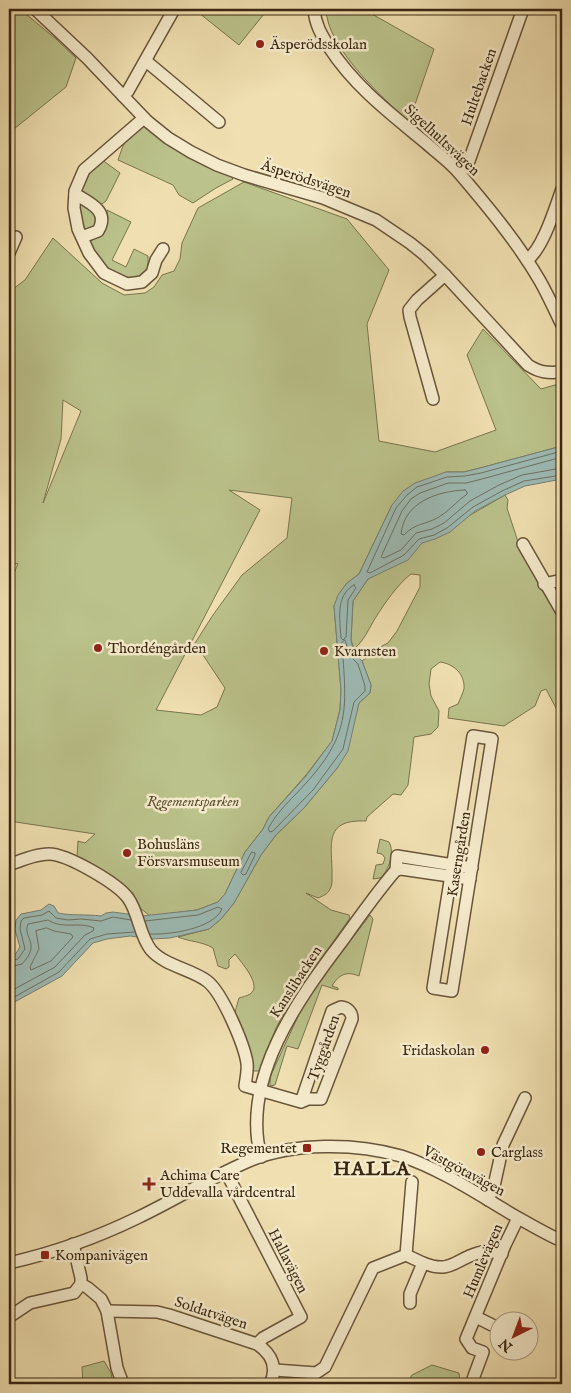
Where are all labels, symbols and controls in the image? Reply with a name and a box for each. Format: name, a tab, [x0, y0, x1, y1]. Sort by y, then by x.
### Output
place label: Äsperödsskolan	[269, 35, 367, 54]
marker: Äsperödsskolan	[254, 38, 266, 50]
street label: Hultebacken	[457, 46, 501, 128]
street label: Sigelhultsvägen	[400, 100, 484, 180]
street label: Äsperödsvägen	[258, 155, 353, 202]
place label: Thordéngården	[108, 639, 206, 658]
marker: Thordéngården	[92, 642, 104, 654]
place label: Kvarnsten	[334, 642, 396, 661]
marker: Kvarnsten	[318, 645, 330, 657]
park label: Regementsparken	[147, 792, 239, 812]
street label: Kaserngården	[443, 810, 475, 898]
place label: Bohusläns Försvarsmuseum	[137, 835, 240, 871]
marker: Bohusläns Försvarsmuseum	[121, 847, 133, 859]
street label: Kanslibacken	[266, 942, 326, 1022]
street label: Tyggården	[304, 1013, 344, 1083]
place label: Fridaskolan	[402, 1041, 475, 1060]
marker: Fridaskolan	[479, 1044, 491, 1056]
place label: Regementet	[220, 1139, 297, 1158]
street label: Västgötavägen	[419, 1141, 508, 1201]
marker: Regementet	[301, 1142, 313, 1154]
place label: Carglass	[491, 1143, 543, 1162]
marker: Carglass	[475, 1146, 487, 1158]
district label: HALLA	[333, 1157, 411, 1182]
place label: Achima Care Uddevalla vårdcentral	[159, 1166, 296, 1202]
marker: Achima Care Uddevalla vårdcentral	[142, 1177, 156, 1191]
street label: Humlevägen	[459, 1221, 507, 1301]
street label: Hallavägen	[264, 1226, 312, 1297]
place label: Kompanivägen	[55, 1246, 148, 1265]
marker: Kompanivägen	[39, 1249, 51, 1261]
street label: Soldatvägen	[172, 1292, 250, 1334]
north arrow	[488, 1310, 538, 1360]
text: N	[495, 1334, 517, 1356]

